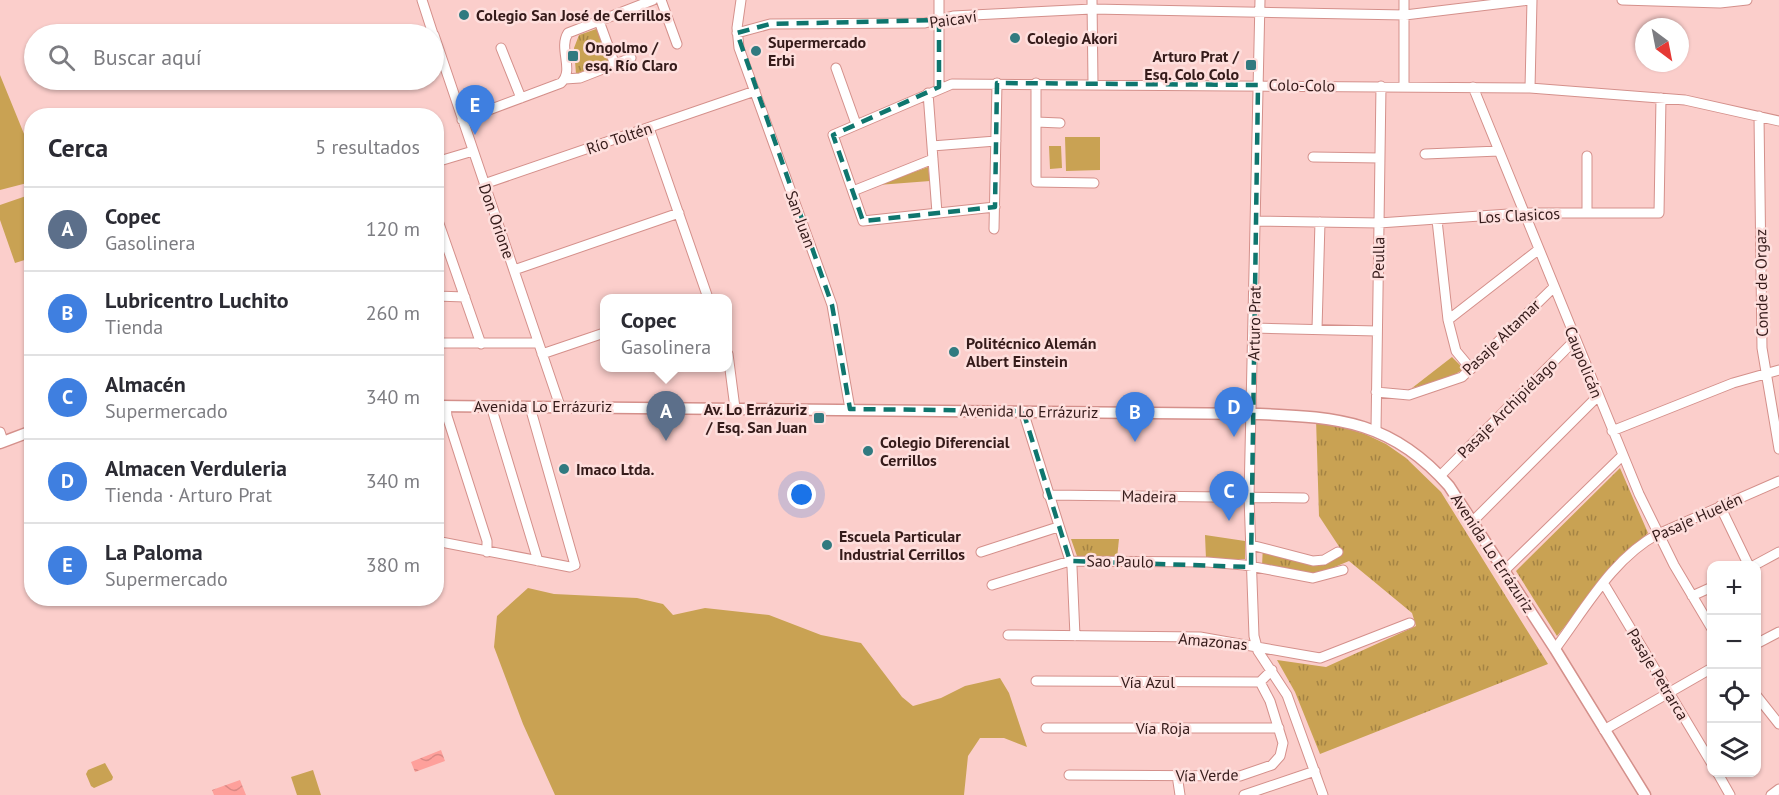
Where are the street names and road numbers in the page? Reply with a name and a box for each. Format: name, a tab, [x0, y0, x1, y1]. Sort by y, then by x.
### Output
street label: Paicaví	[928, 6, 978, 32]
street label: Colo-Colo	[1269, 74, 1335, 96]
street label: Río Toltén	[583, 117, 655, 159]
street label: Don Orione	[475, 181, 519, 261]
street label: San Juan	[781, 188, 821, 250]
street label: Los Clasicos	[1478, 203, 1561, 227]
street label: Conde de Orgaz	[1750, 229, 1772, 337]
street label: Peulla	[1368, 237, 1388, 279]
street label: Arturo Prat	[1243, 285, 1265, 361]
street label: Pasaje Altamar	[1458, 294, 1545, 379]
street label: Caupolicán	[1561, 323, 1607, 401]
street label: Pasaje Archipiélago	[1453, 354, 1561, 462]
street label: Avenida Lo Errázuriz	[474, 396, 612, 416]
street label: Avenida Lo Errázuriz	[960, 400, 1098, 422]
street label: Madeira	[1121, 486, 1177, 506]
street label: Pasaje Huelén	[1649, 488, 1745, 546]
street label: Avenida Lo Errázuriz	[1447, 489, 1539, 617]
street label: Sao Paulo	[1086, 550, 1154, 572]
street label: Pasaje Petrarca	[1623, 624, 1693, 724]
street label: Amazonas	[1178, 628, 1249, 654]
street label: Vía Azul	[1120, 672, 1175, 692]
street label: Vía Roja	[1135, 718, 1190, 738]
street label: Vía Verde	[1174, 764, 1239, 786]

